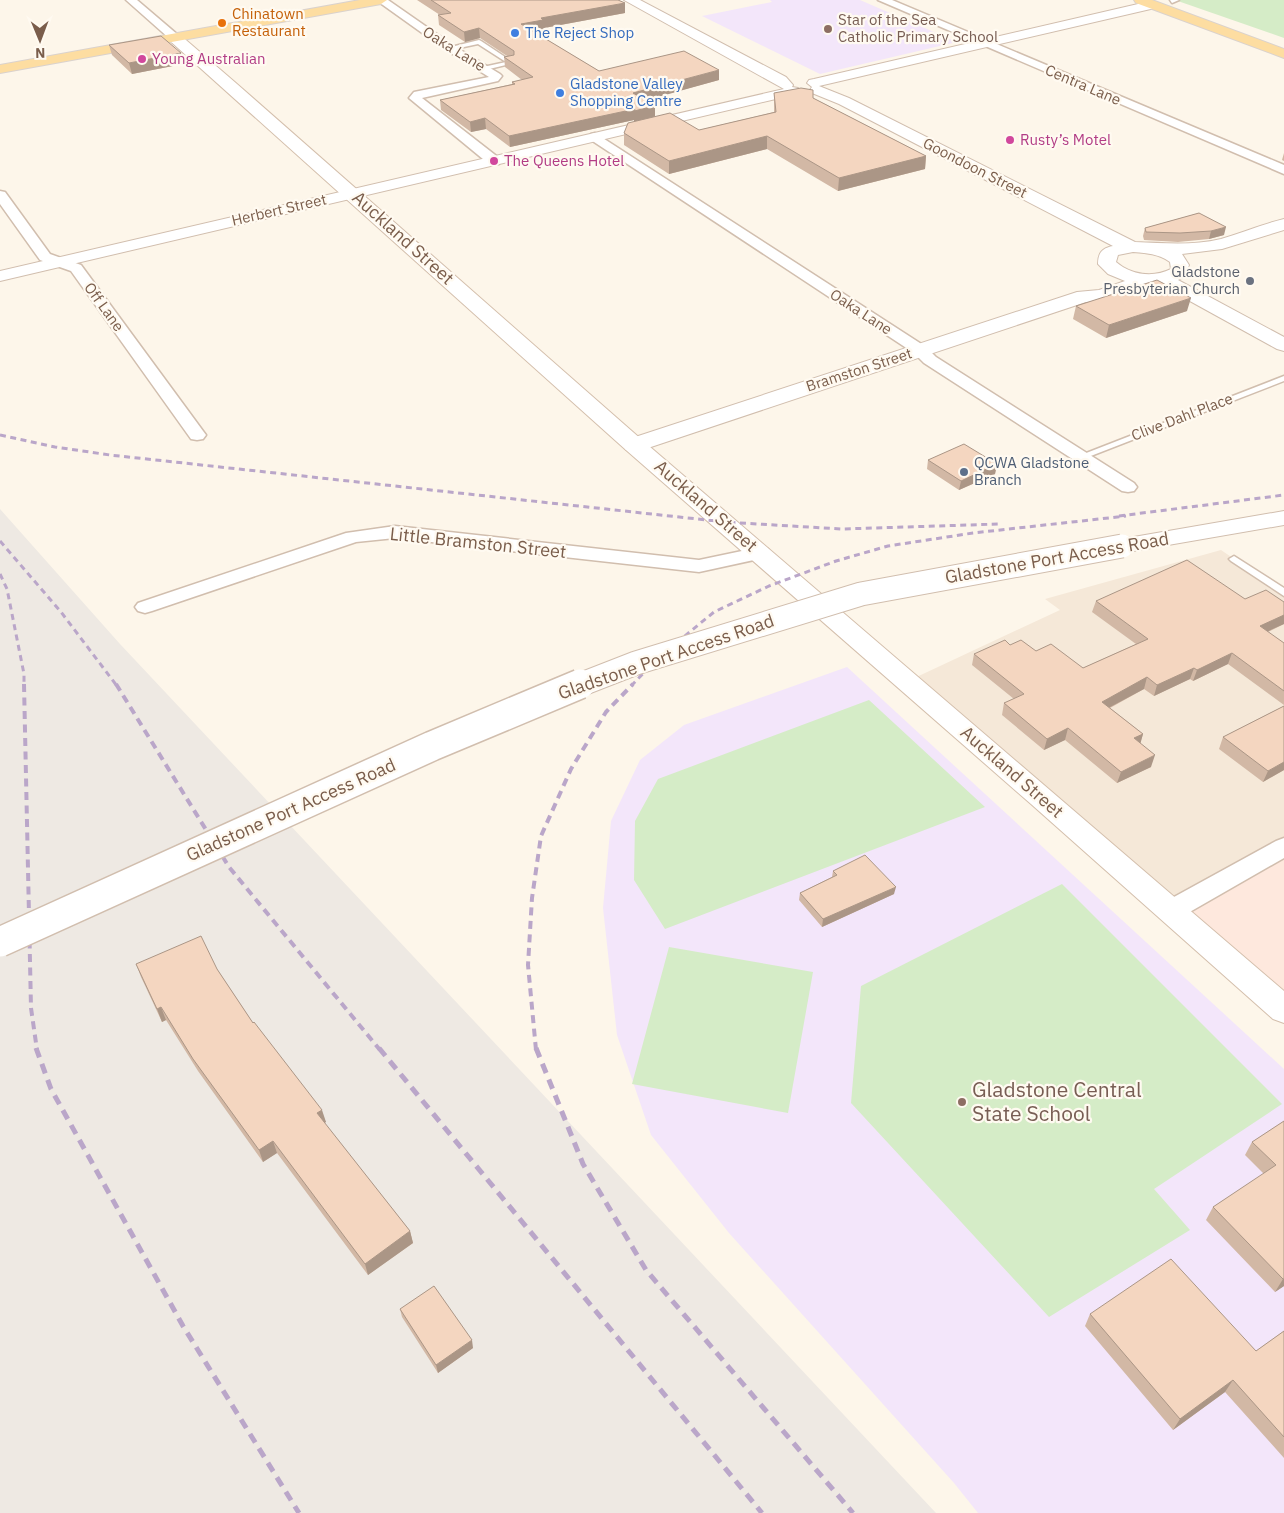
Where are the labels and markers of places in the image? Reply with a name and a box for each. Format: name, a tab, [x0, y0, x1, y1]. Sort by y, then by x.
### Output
place label: Chinatown Restaurant	[232, 4, 306, 40]
place label: Star of the Sea Catholic Primary School	[838, 10, 998, 46]
marker: Chinatown Restaurant	[216, 17, 228, 29]
place label: The Reject Shop	[525, 23, 634, 42]
marker: Star of the Sea Catholic Primary School	[822, 23, 834, 35]
marker: The Reject Shop	[509, 27, 521, 39]
place label: Young Australian	[152, 49, 265, 68]
marker: Young Australian	[136, 53, 148, 65]
place label: Gladstone Valley Shopping Centre	[570, 74, 683, 110]
marker: Gladstone Valley Shopping Centre	[554, 87, 566, 99]
place label: Rusty’s Motel	[1020, 130, 1111, 149]
marker: Rusty’s Motel	[1004, 134, 1016, 146]
place label: The Queens Hotel	[504, 151, 624, 170]
marker: The Queens Hotel	[488, 155, 500, 167]
place label: Gladstone Presbyterian Church	[1103, 262, 1240, 298]
marker: Gladstone Presbyterian Church	[1244, 275, 1256, 287]
place label: QCWA Gladstone Branch	[974, 453, 1089, 489]
marker: QCWA Gladstone Branch	[958, 466, 970, 478]
place label: Gladstone Central State School	[972, 1075, 1142, 1127]
marker: Gladstone Central State School	[956, 1096, 968, 1108]

